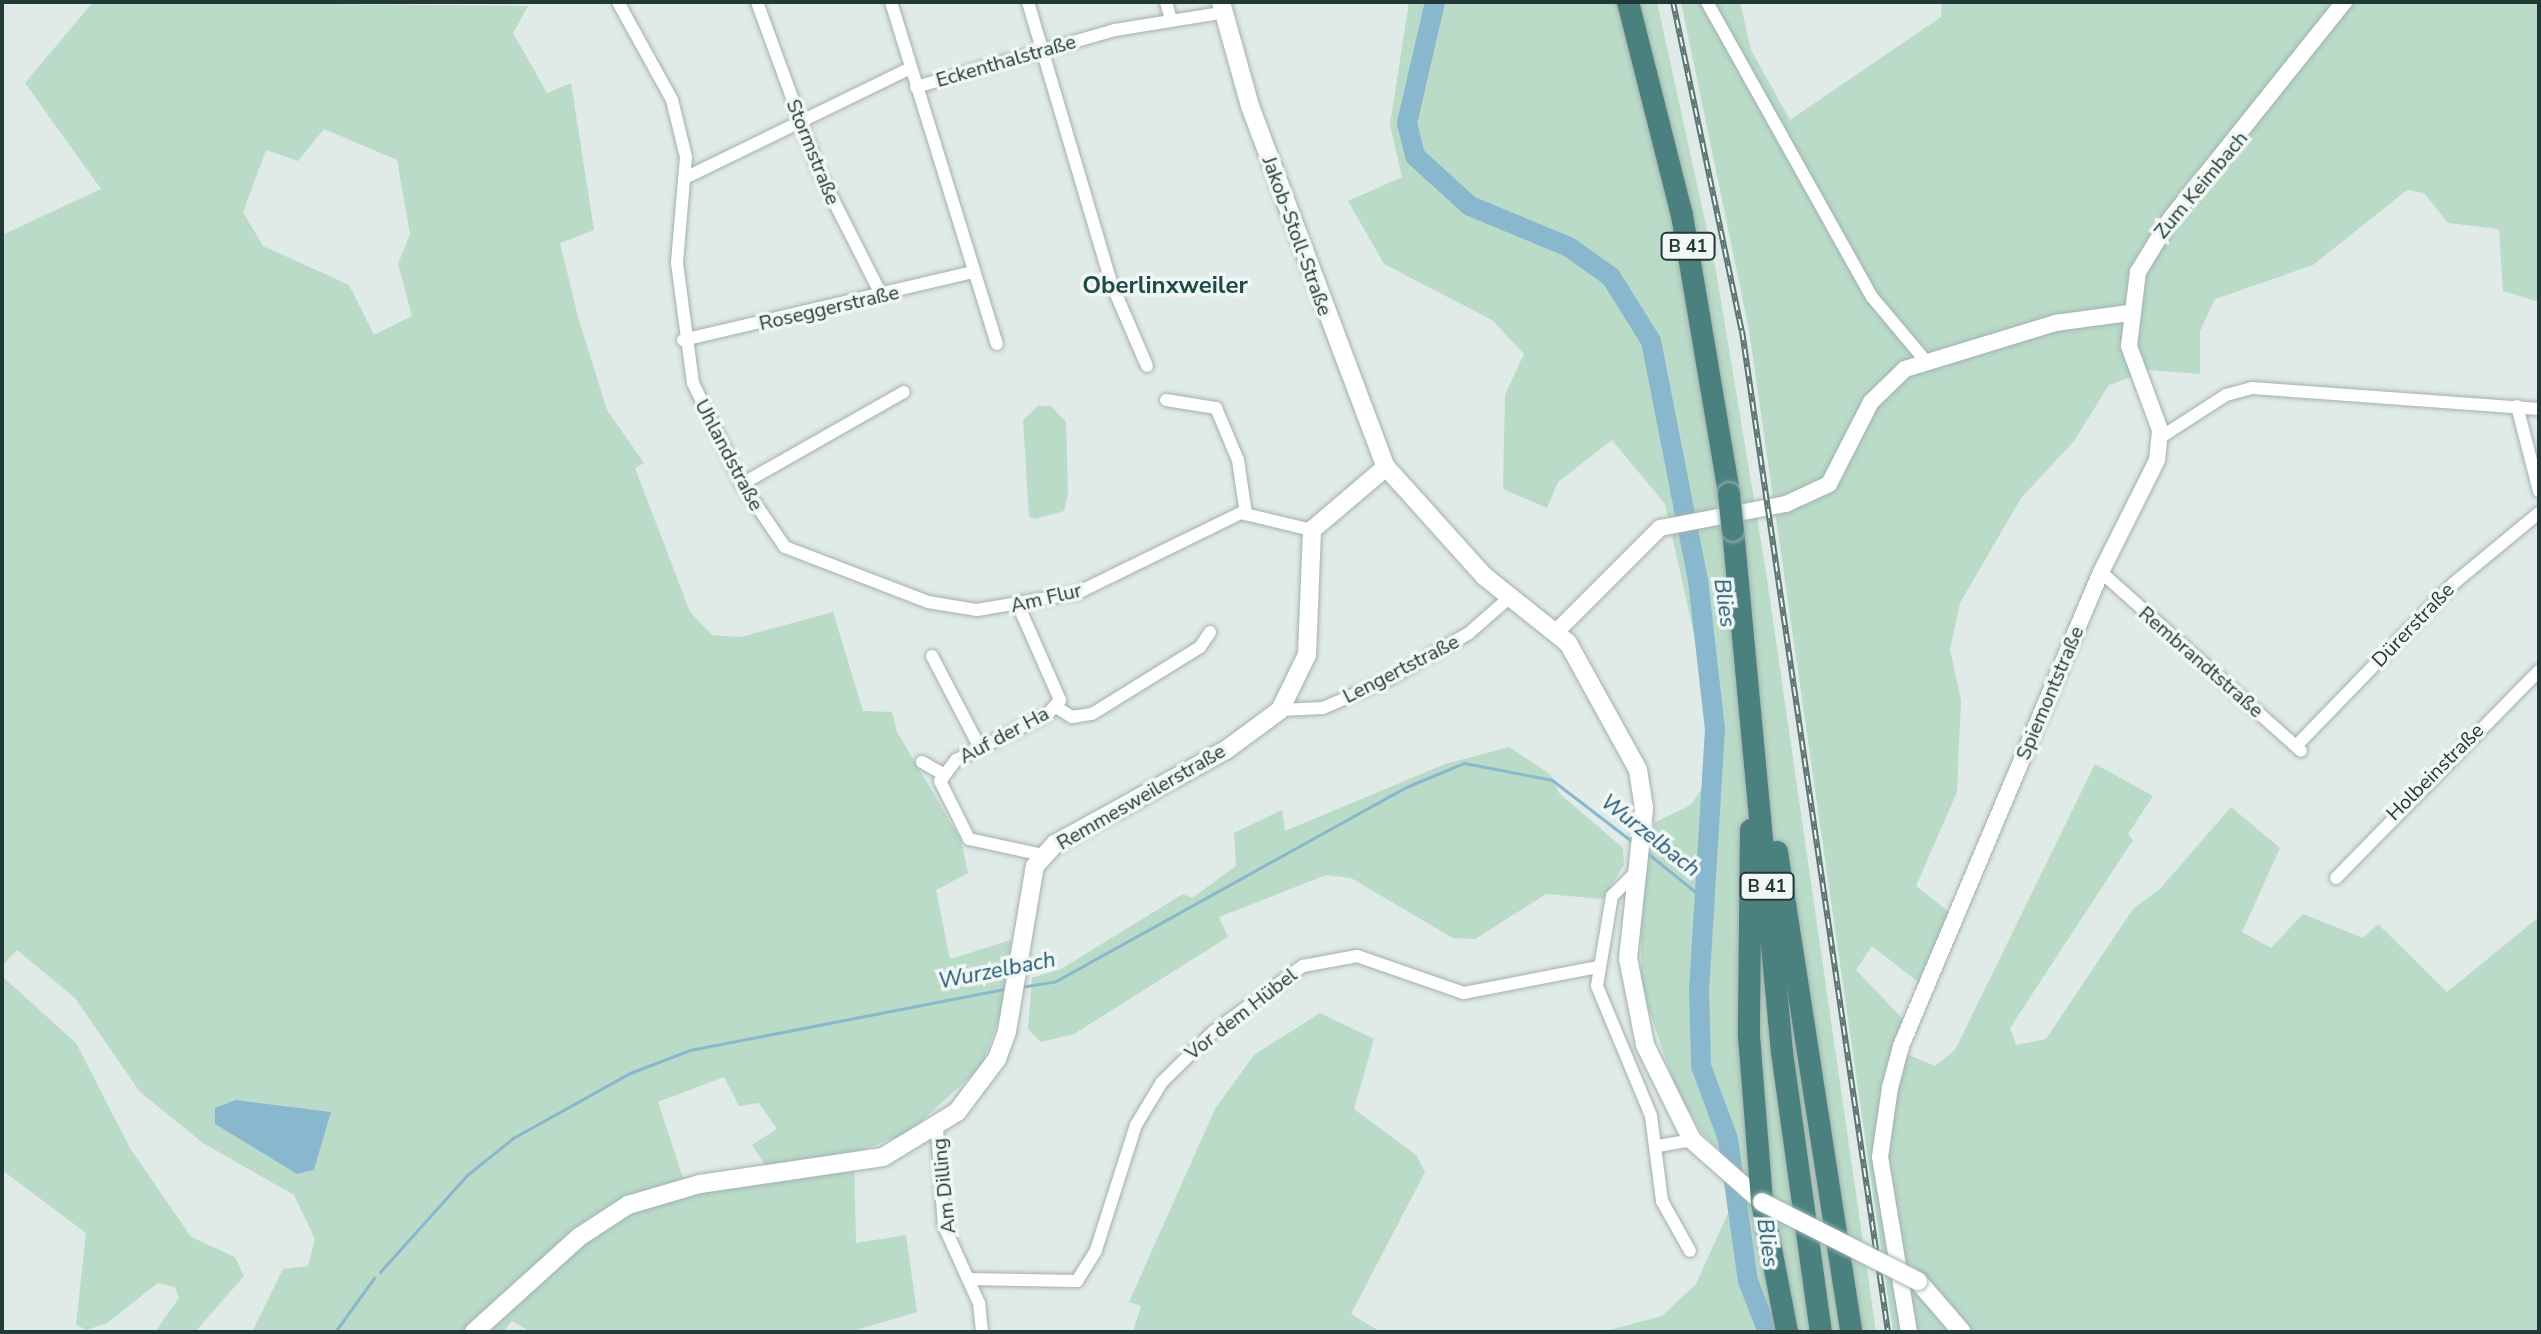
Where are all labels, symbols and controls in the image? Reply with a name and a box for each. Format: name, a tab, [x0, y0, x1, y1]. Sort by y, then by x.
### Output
street label: Eckenthalstraße	[933, 30, 1079, 92]
street label: Stormstraße	[781, 96, 845, 208]
street label: Zum Keimbach	[2149, 126, 2253, 244]
street label: Jakob-Stoll-Straße	[1257, 153, 1337, 319]
road number: B 41	[1660, 232, 1716, 260]
district label: Oberlinxweiler	[1082, 272, 1248, 300]
street label: Roseggerstraße	[757, 280, 901, 336]
street label: Uhlandstraße	[690, 395, 768, 515]
water label: Blies	[1708, 577, 1740, 629]
street label: Am Flur	[1008, 578, 1084, 618]
street label: Dürerstraße	[2367, 578, 2459, 672]
street label: Rembrandtstraße	[2134, 601, 2268, 723]
street label: Spiemontstraße	[2011, 623, 2089, 763]
street label: Lengertstraße	[1339, 629, 1463, 709]
street label: Auf der Ha	[955, 701, 1053, 769]
street label: Holbeinstraße	[2381, 718, 2489, 826]
street label: Remmesweilerstraße	[1052, 739, 1230, 855]
water label: Wurzelbach	[1595, 789, 1705, 883]
road number: B 41	[1739, 872, 1795, 900]
water label: Wurzelbach	[936, 947, 1058, 995]
street label: Vor dem Hübel	[1180, 963, 1302, 1065]
street label: Am Dilling	[927, 1137, 961, 1235]
water label: Blies	[1751, 1217, 1783, 1269]

